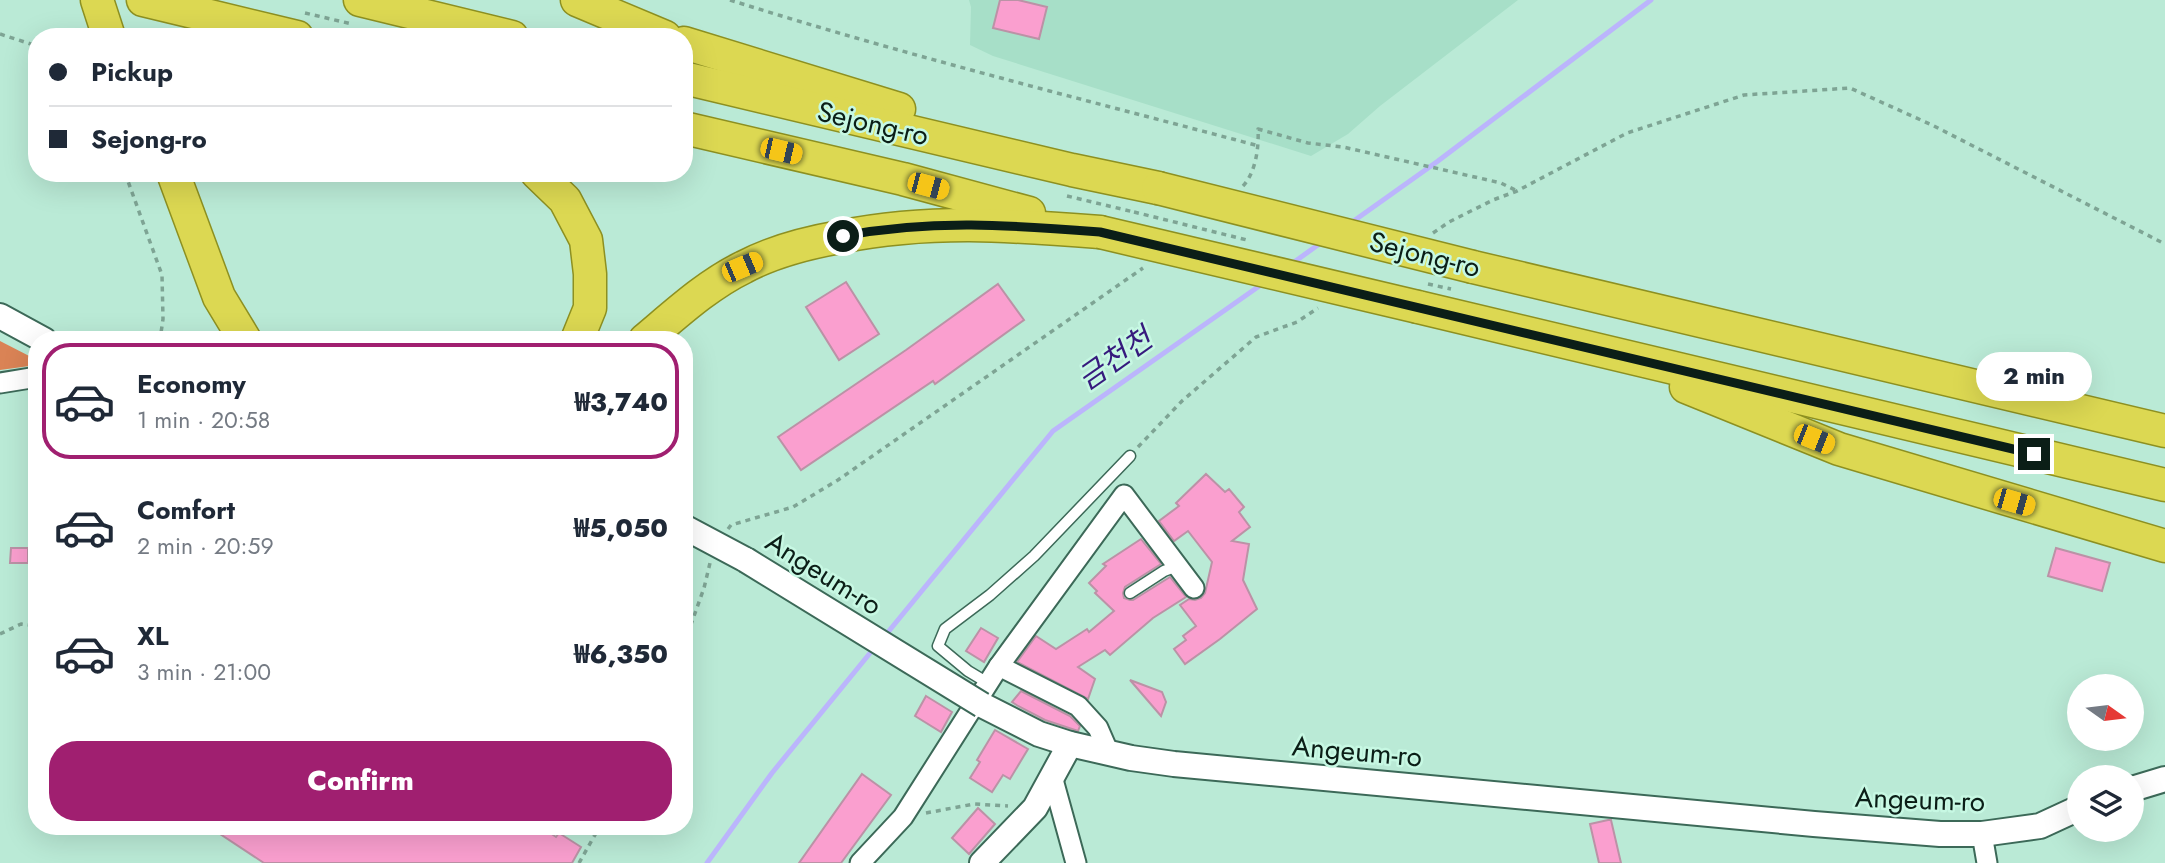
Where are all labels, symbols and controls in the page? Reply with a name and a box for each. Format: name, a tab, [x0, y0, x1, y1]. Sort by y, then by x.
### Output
text: Pickup	[91, 53, 173, 91]
street label: Sejong-ro	[813, 91, 933, 156]
text: Sejong-ro	[91, 120, 207, 158]
car	[759, 136, 804, 166]
car	[905, 170, 952, 202]
route start	[827, 220, 859, 252]
street label: Sejong-ro	[1365, 221, 1485, 288]
car	[719, 249, 766, 285]
water label: 금천천	[1068, 315, 1164, 400]
callout: 2 min	[1976, 352, 2092, 402]
text: 2 min	[2003, 359, 2065, 393]
text: Economy	[137, 365, 246, 403]
icon: car	[53, 370, 116, 433]
text: ₩3,740	[575, 383, 668, 421]
text: 1 min · 20:58	[137, 403, 270, 437]
car	[1791, 421, 1838, 457]
route end	[2018, 438, 2050, 470]
car	[1991, 486, 2038, 518]
text: Comfort	[137, 491, 235, 529]
icon: car	[53, 496, 116, 559]
text: ₩5,050	[574, 509, 668, 547]
street label: Angeum-ro	[758, 521, 890, 625]
text: 2 min · 20:59	[137, 529, 274, 563]
text: XL	[137, 617, 169, 655]
icon: car	[53, 622, 116, 685]
text: ₩6,350	[574, 635, 668, 673]
text: 3 min · 21:00	[137, 655, 271, 689]
north arrow	[2067, 674, 2144, 751]
map controls	[2067, 674, 2144, 842]
street label: Angeum-ro	[1290, 725, 1424, 778]
button: Confirm	[49, 741, 672, 821]
button: layers	[2067, 765, 2144, 842]
street label: Angeum-ro	[1854, 777, 1986, 822]

